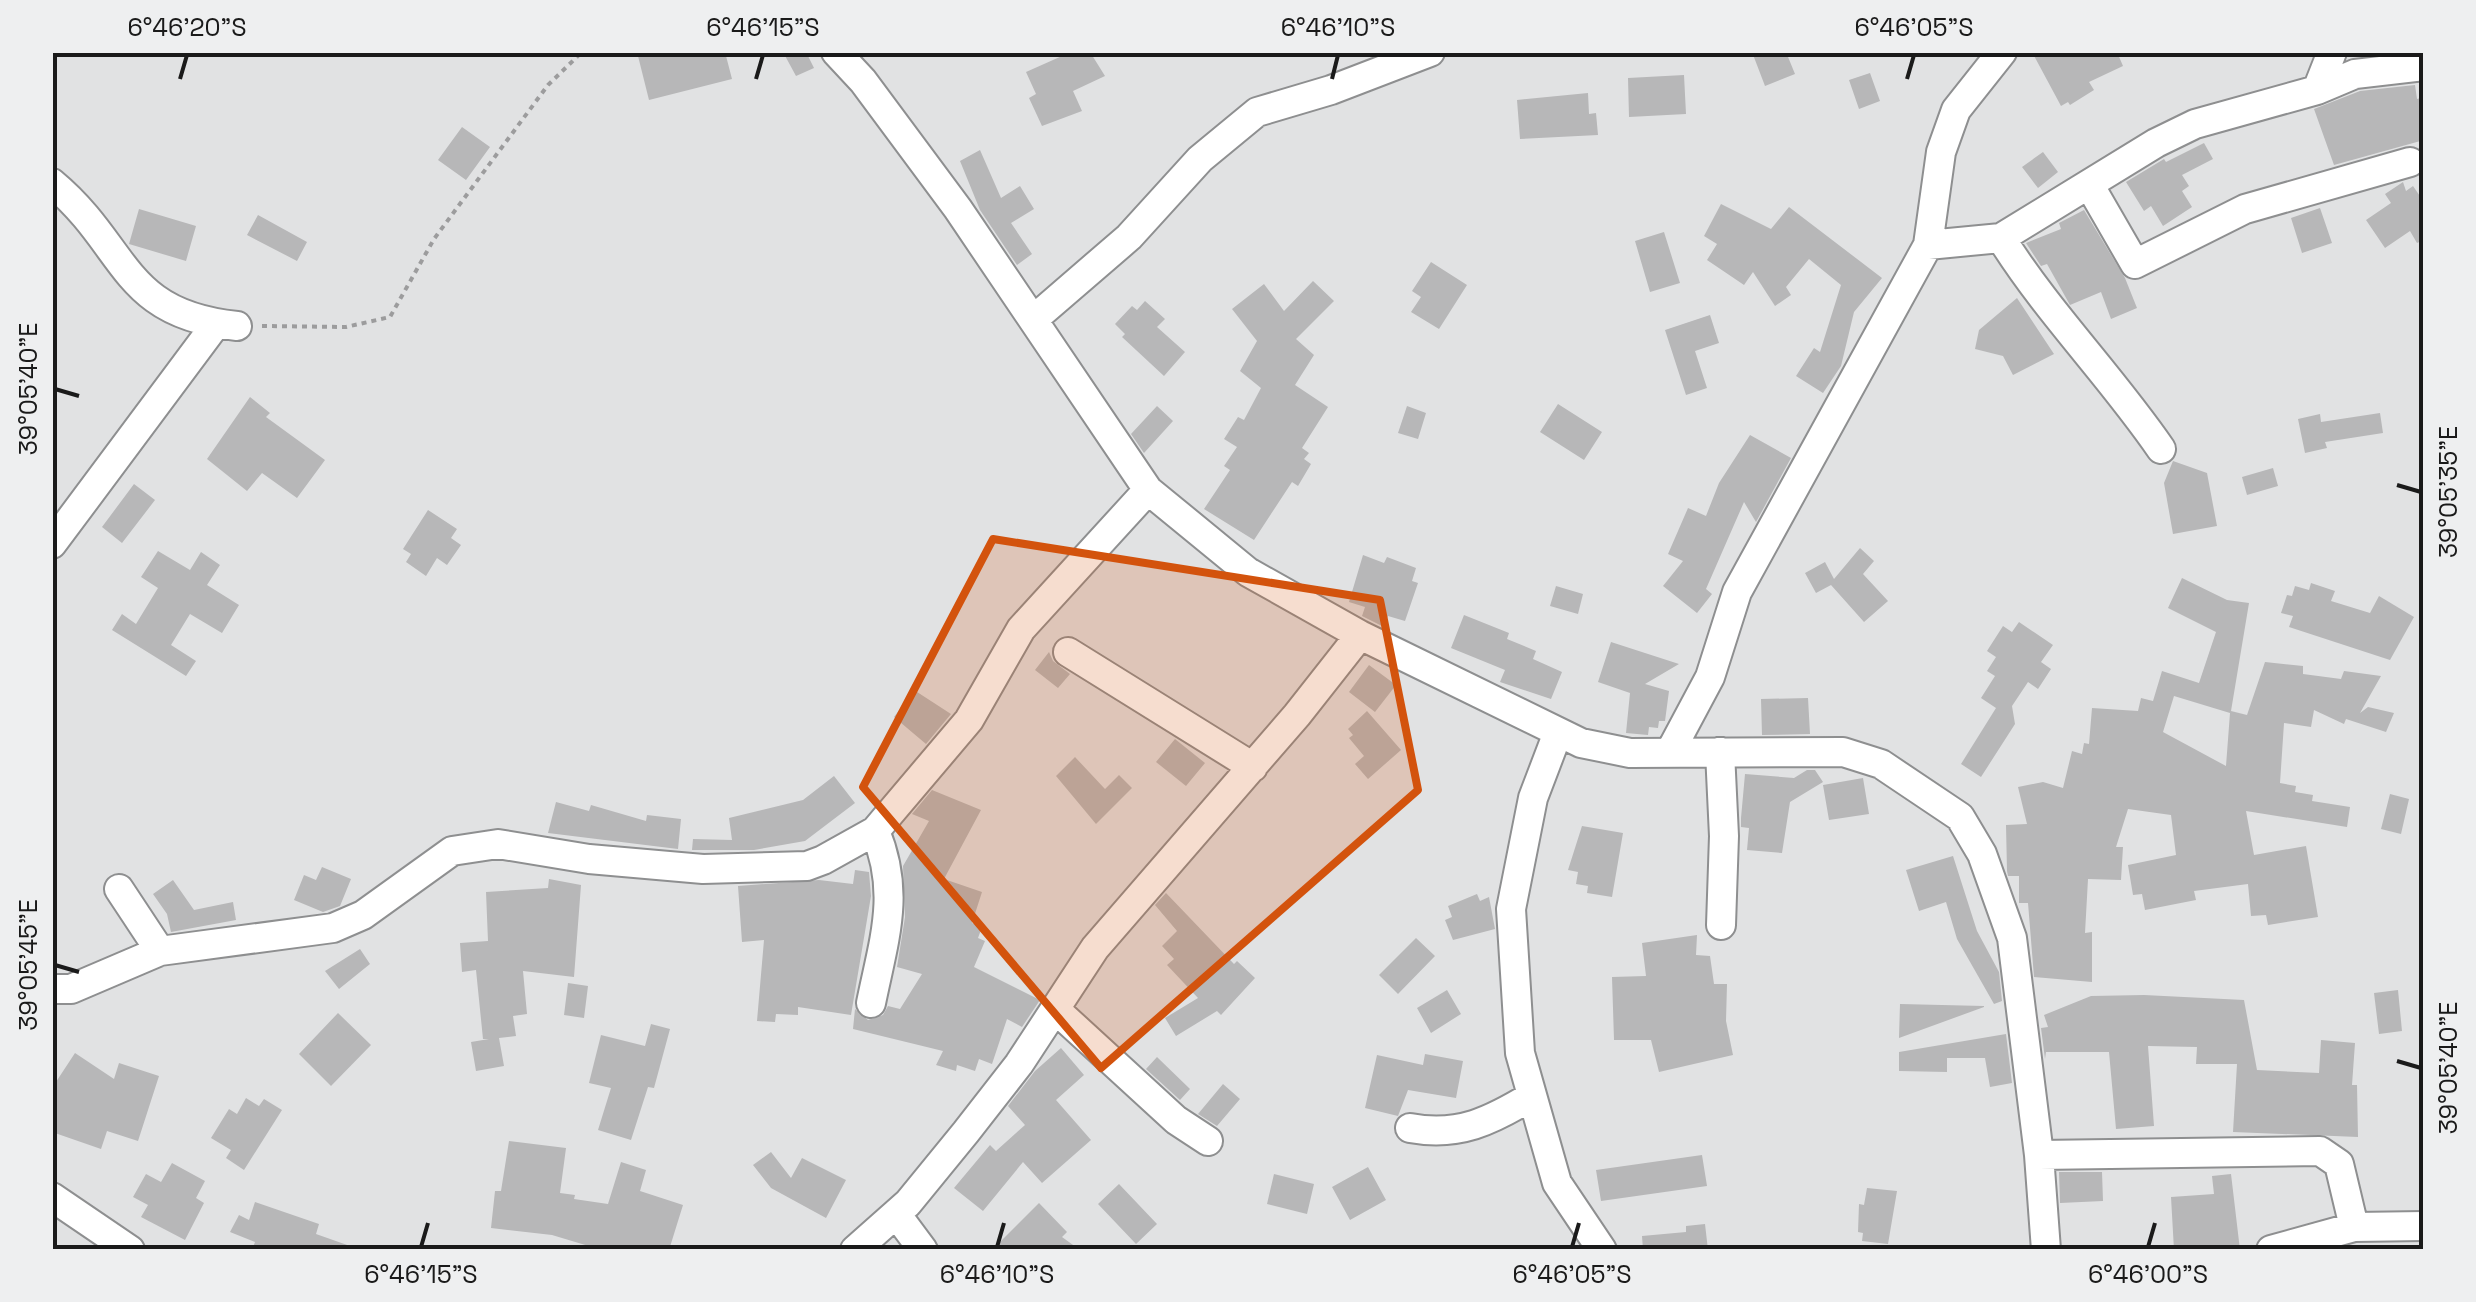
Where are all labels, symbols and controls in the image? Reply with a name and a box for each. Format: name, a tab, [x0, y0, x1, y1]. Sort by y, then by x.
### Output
text: 6°46'20"S	[127, 11, 247, 43]
text: 6°46'15"S	[706, 11, 820, 43]
text: 6°46'10"S	[1281, 11, 1395, 43]
text: 6°46'05"S	[1855, 11, 1973, 43]
text: 39°05'40"E	[12, 323, 44, 455]
text: 39°05'35"E	[2432, 426, 2464, 558]
text: 39°05'45"E	[12, 899, 44, 1031]
text: 39°05'40"E	[2432, 1002, 2464, 1134]
text: 6°46'15"S	[364, 1258, 478, 1290]
text: 6°46'10"S	[940, 1258, 1054, 1290]
text: 6°46'05"S	[1513, 1258, 1631, 1290]
text: 6°46'00"S	[2088, 1258, 2208, 1290]

